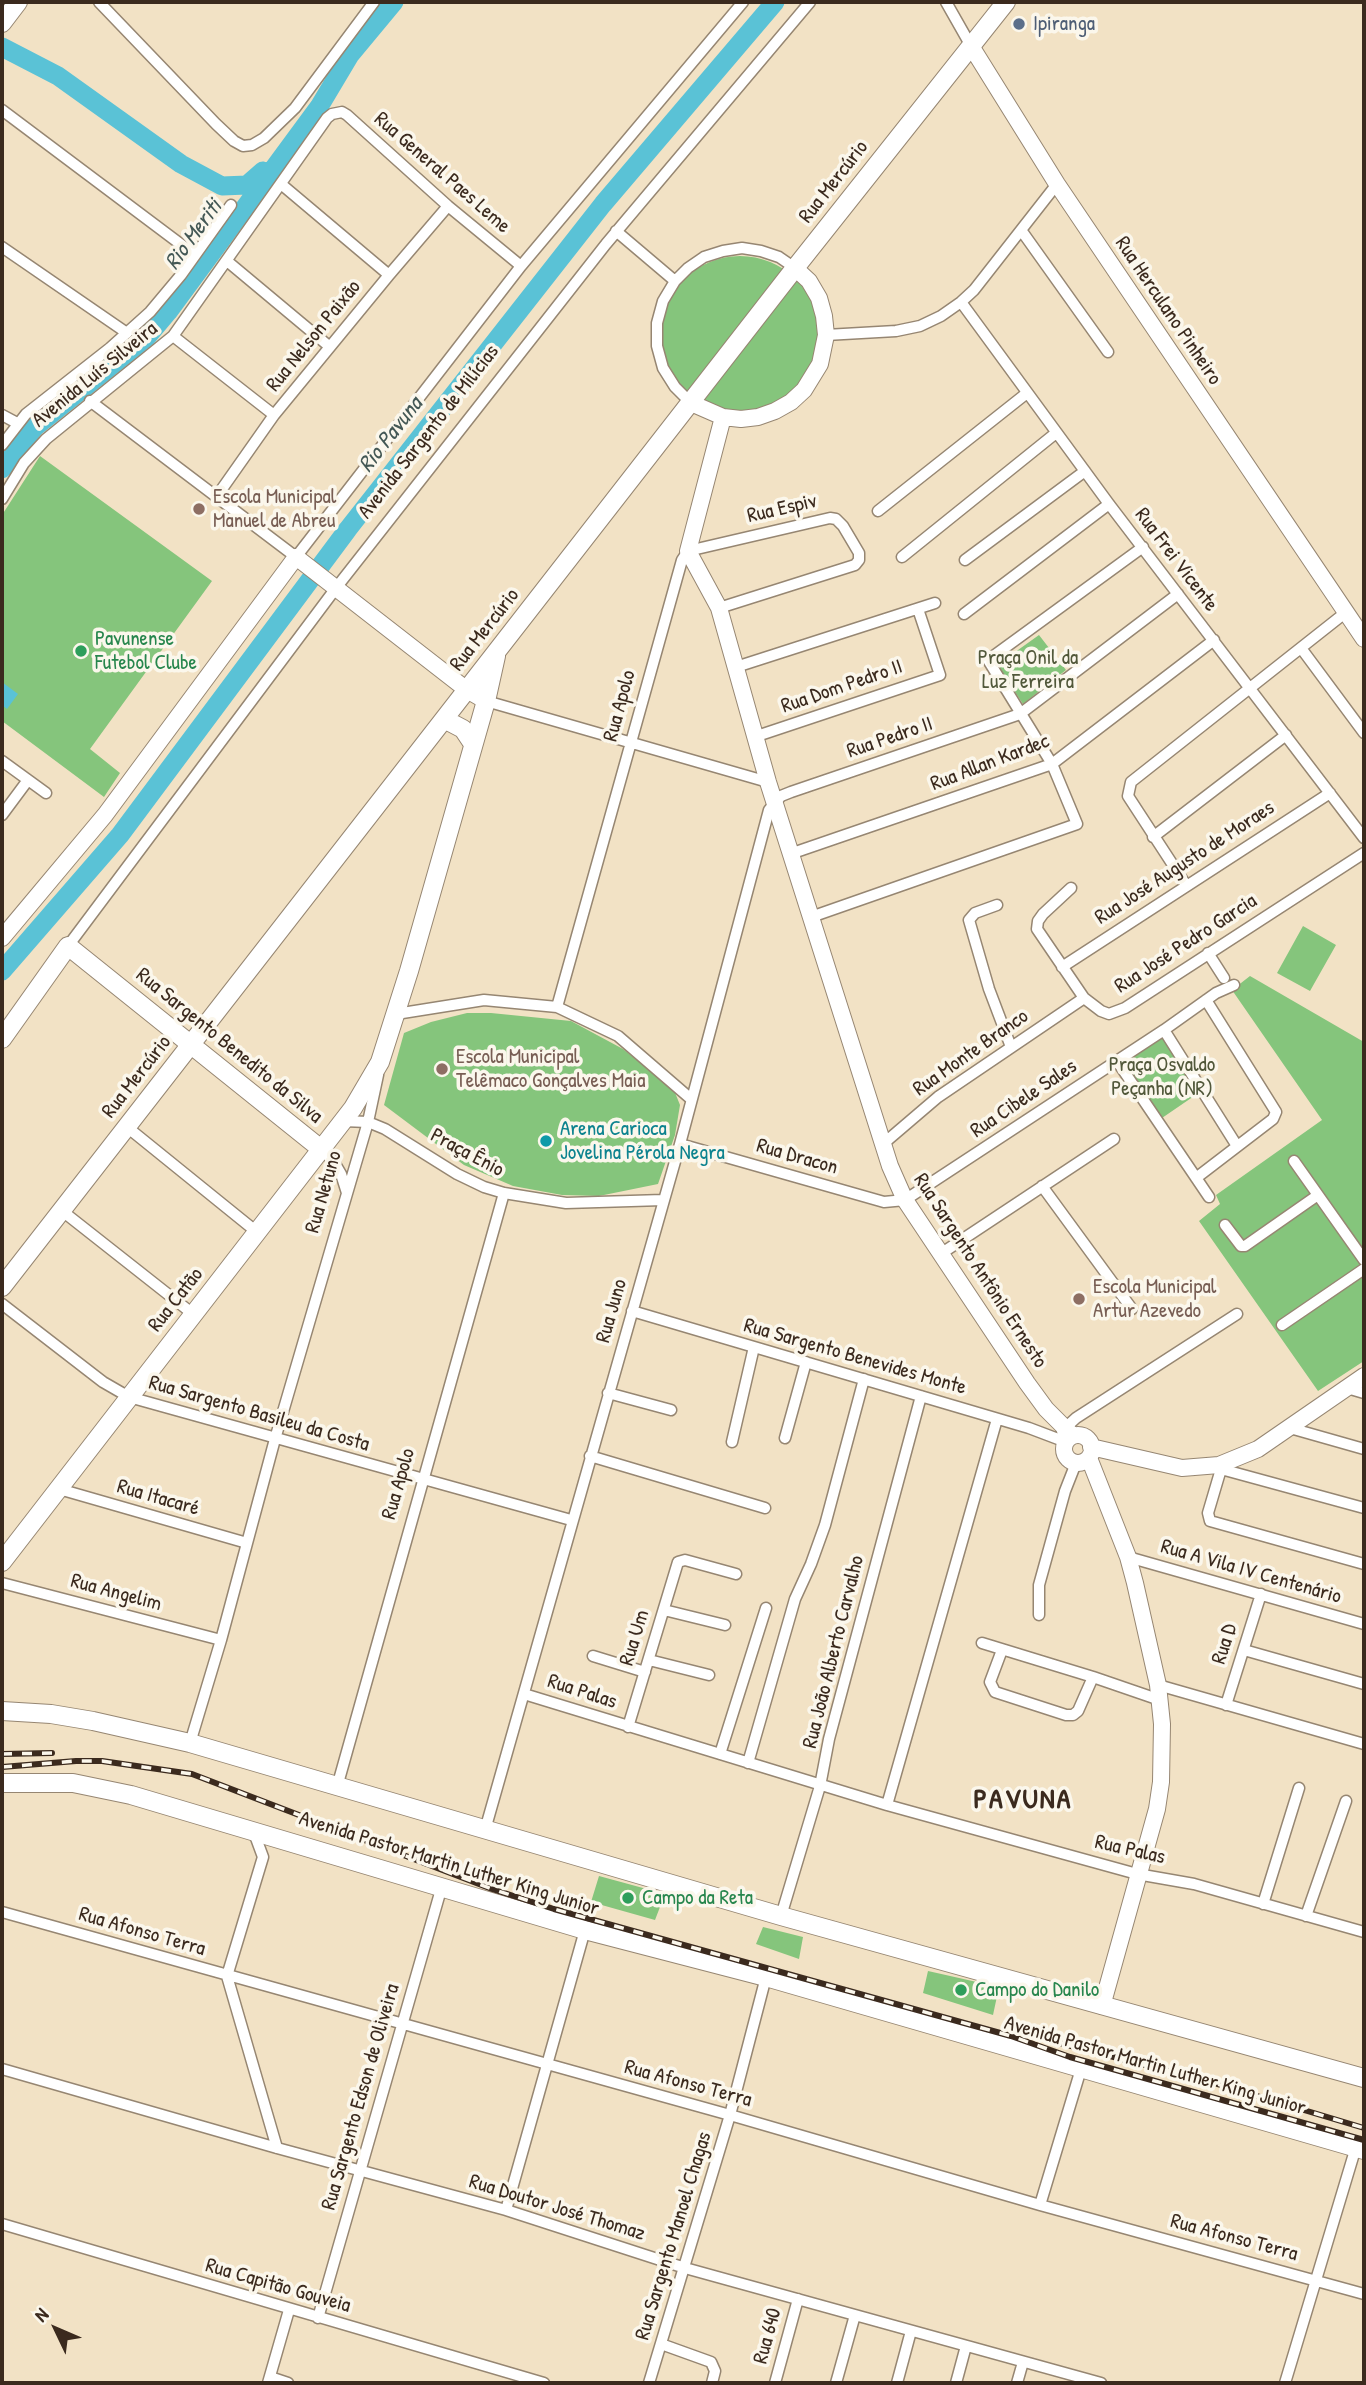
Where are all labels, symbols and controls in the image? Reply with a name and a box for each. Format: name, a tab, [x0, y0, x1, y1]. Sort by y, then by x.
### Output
place label: Ipiranga	[1033, 11, 1095, 37]
marker: Ipiranga	[1011, 16, 1027, 32]
street label: Rua General Paes Leme	[369, 107, 515, 239]
street label: Rua Mercúrio	[794, 136, 874, 228]
water label: Rio Meriti	[159, 195, 229, 275]
street label: Rua Herculano Pinheiro	[1109, 232, 1227, 390]
street label: Rua Nelson Paixão	[261, 275, 367, 397]
street label: Avenida Luís Silveira	[27, 317, 163, 433]
street label: Avenida Sargento de Milícias	[353, 340, 505, 524]
water label: Rio Pavuna	[353, 392, 429, 478]
place label: Escola Municipal Manuel de Abreu	[213, 484, 336, 534]
street label: Rua Espiv	[745, 489, 819, 529]
marker: Escola Municipal Manuel de Abreu	[191, 501, 207, 517]
street label: Rua Frei Vicente	[1129, 503, 1223, 617]
street label: Rua Mercúrio	[445, 584, 525, 676]
place label: Pavunense Futebol Clube	[95, 626, 197, 676]
marker: Pavunense Futebol Clube	[73, 643, 89, 659]
park label: Praça Onil da Luz Ferreira	[978, 645, 1078, 695]
street label: Rua Dom Pedro II	[778, 655, 906, 719]
street label: Rua Apolo	[598, 668, 642, 744]
street label: Rua Pedro II	[844, 712, 936, 764]
street label: Rua Allan Kardec	[927, 729, 1053, 797]
street label: Rua José Augusto de Moraes	[1091, 796, 1279, 930]
street label: Rua José Pedro Garcia	[1110, 889, 1262, 999]
street label: Rua Sargento Benedito da Silva	[131, 963, 327, 1129]
street label: Rua Monte Branco	[909, 1004, 1033, 1102]
street label: Rua Mercúrio	[97, 1031, 177, 1123]
place label: Escola Municipal Telêmaco Gonçalves Maia	[456, 1044, 645, 1094]
park label: Praça Osvaldo Peçanha (NR)	[1109, 1052, 1215, 1102]
street label: Rua Cibele Sales	[966, 1054, 1082, 1144]
marker: Escola Municipal Telêmaco Gonçalves Maia	[434, 1061, 450, 1077]
place label: Arena Carioca Jovelina Pérola Negra	[560, 1116, 725, 1166]
street label: Praça Ênio	[426, 1123, 508, 1183]
marker: Arena Carioca Jovelina Pérola Negra	[538, 1133, 554, 1149]
street label: Rua Dracon	[753, 1133, 841, 1181]
street label: Rua Netuno	[300, 1148, 348, 1236]
street label: Rua Sargento Antônio Ernesto	[908, 1169, 1052, 1373]
street label: Rua Catão	[143, 1263, 209, 1337]
place label: Escola Municipal Artur Azevedo	[1093, 1274, 1216, 1324]
street label: Rua Juno	[591, 1276, 633, 1346]
marker: Escola Municipal Artur Azevedo	[1071, 1291, 1087, 1307]
street label: Rua Sargento Benevides Monte	[741, 1313, 969, 1401]
street label: Rua Sargento Basileu da Costa	[146, 1370, 372, 1458]
street label: Rua Apolo	[377, 1446, 421, 1522]
street label: Rua Itacaré	[114, 1474, 202, 1522]
street label: Rua A Vila IV Centenário	[1158, 1534, 1344, 1610]
street label: Rua João Alberto Carvalho	[798, 1553, 870, 1751]
street label: Rua Angelim	[68, 1569, 164, 1617]
street label: Rua Um	[615, 1607, 655, 1669]
street label: Rua D	[1207, 1621, 1243, 1667]
street label: Rua Palas	[544, 1669, 620, 1715]
district label: PAVUNA	[974, 1784, 1072, 1818]
street label: Avenida Pastor Martin Luther King Junior	[296, 1806, 602, 1922]
street label: Rua Palas	[1092, 1830, 1168, 1870]
place label: Campo da Reta	[642, 1885, 753, 1911]
marker: Campo da Reta	[620, 1890, 636, 1906]
street label: Rua Afonso Terra	[76, 1902, 208, 1962]
place label: Campo do Danilo	[975, 1977, 1099, 2003]
street label: Rua Sargento Edson de Oliveira	[317, 1981, 405, 2213]
marker: Campo do Danilo	[953, 1982, 969, 1998]
street label: Avenida Pastor Martin Luther King Junior	[1001, 2011, 1309, 2121]
street label: Rua Afonso Terra	[622, 2055, 754, 2113]
street label: Rua Sargento Manoel Chagas	[630, 2129, 718, 2343]
street label: Rua Doutor José Thomaz	[466, 2169, 648, 2247]
street label: Rua Afonso Terra	[1168, 2209, 1300, 2267]
street label: Rua Capitão Gouveia	[203, 2253, 353, 2319]
north arrow	[21, 2294, 91, 2364]
text: N	[28, 2302, 54, 2327]
street label: Rua 640	[748, 2305, 788, 2367]

